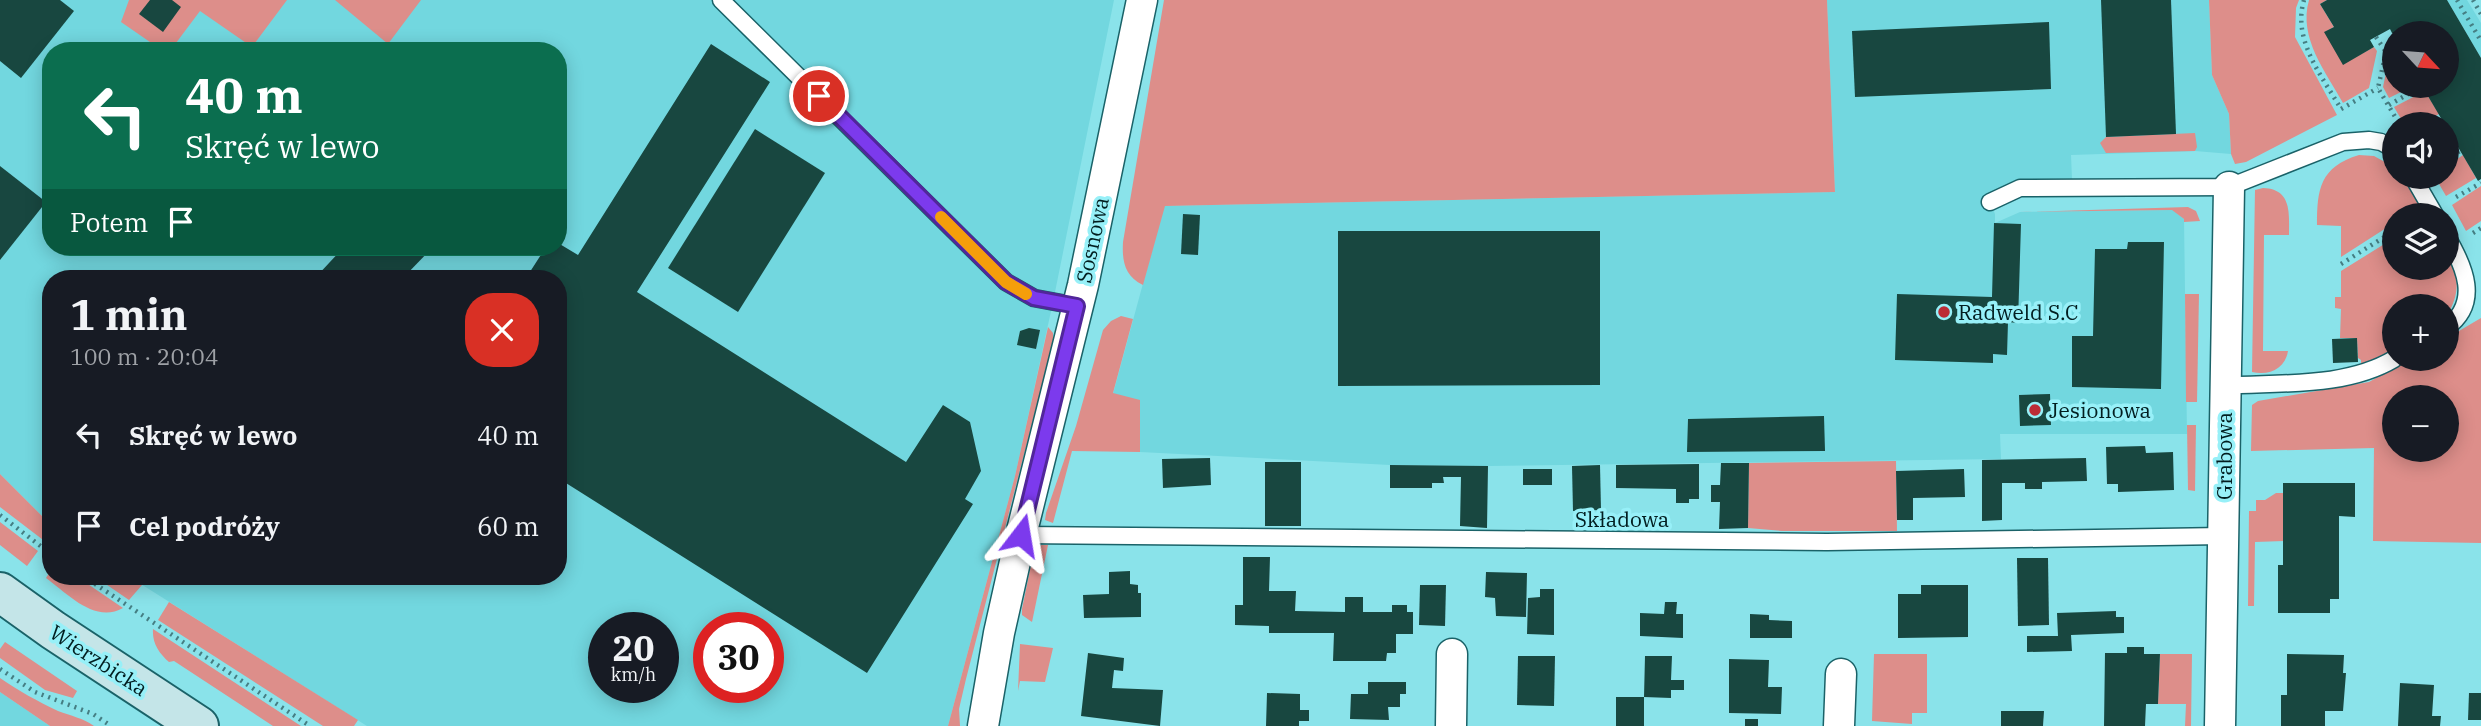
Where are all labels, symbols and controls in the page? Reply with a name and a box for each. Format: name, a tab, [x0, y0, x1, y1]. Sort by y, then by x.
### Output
north arrow	[2382, 21, 2459, 98]
map controls	[2382, 21, 2459, 462]
text: 40 m	[185, 63, 303, 126]
pin	[789, 66, 849, 126]
icon: left	[70, 70, 161, 161]
icon: arrive	[800, 77, 838, 115]
button: sound	[2382, 112, 2459, 189]
text: Skręć w lewo	[185, 125, 380, 167]
street label: Sosnowa	[1069, 194, 1115, 286]
icon: arrive	[162, 203, 200, 241]
button: layers	[2382, 203, 2459, 280]
text: Potem	[70, 205, 148, 239]
text: 1 min	[70, 287, 188, 342]
button: close	[465, 293, 539, 367]
button: +	[2382, 294, 2459, 371]
place label: Radweld S.C	[1958, 298, 2079, 326]
marker: Radweld S.C	[1936, 304, 1952, 320]
text: 100 m · 20:04	[70, 341, 219, 371]
button: −	[2382, 385, 2459, 462]
place label: Jesionowa	[2049, 396, 2151, 424]
marker: Jesionowa	[2027, 402, 2043, 418]
street label: Grabowa	[2210, 412, 2238, 500]
icon: left	[70, 416, 108, 454]
text: Skręć w lewo	[129, 418, 297, 452]
text: 40 m	[477, 418, 539, 452]
position arrow	[984, 498, 1058, 572]
street label: Składowa	[1575, 505, 1669, 533]
icon: arrive	[70, 507, 108, 545]
text: Cel podróży	[129, 509, 280, 543]
text: 60 m	[477, 509, 539, 543]
speed limit sign: 30	[693, 612, 784, 703]
street label: Wierzbicka	[45, 618, 153, 702]
text: 20	[612, 625, 655, 671]
text: km/h	[611, 663, 656, 686]

